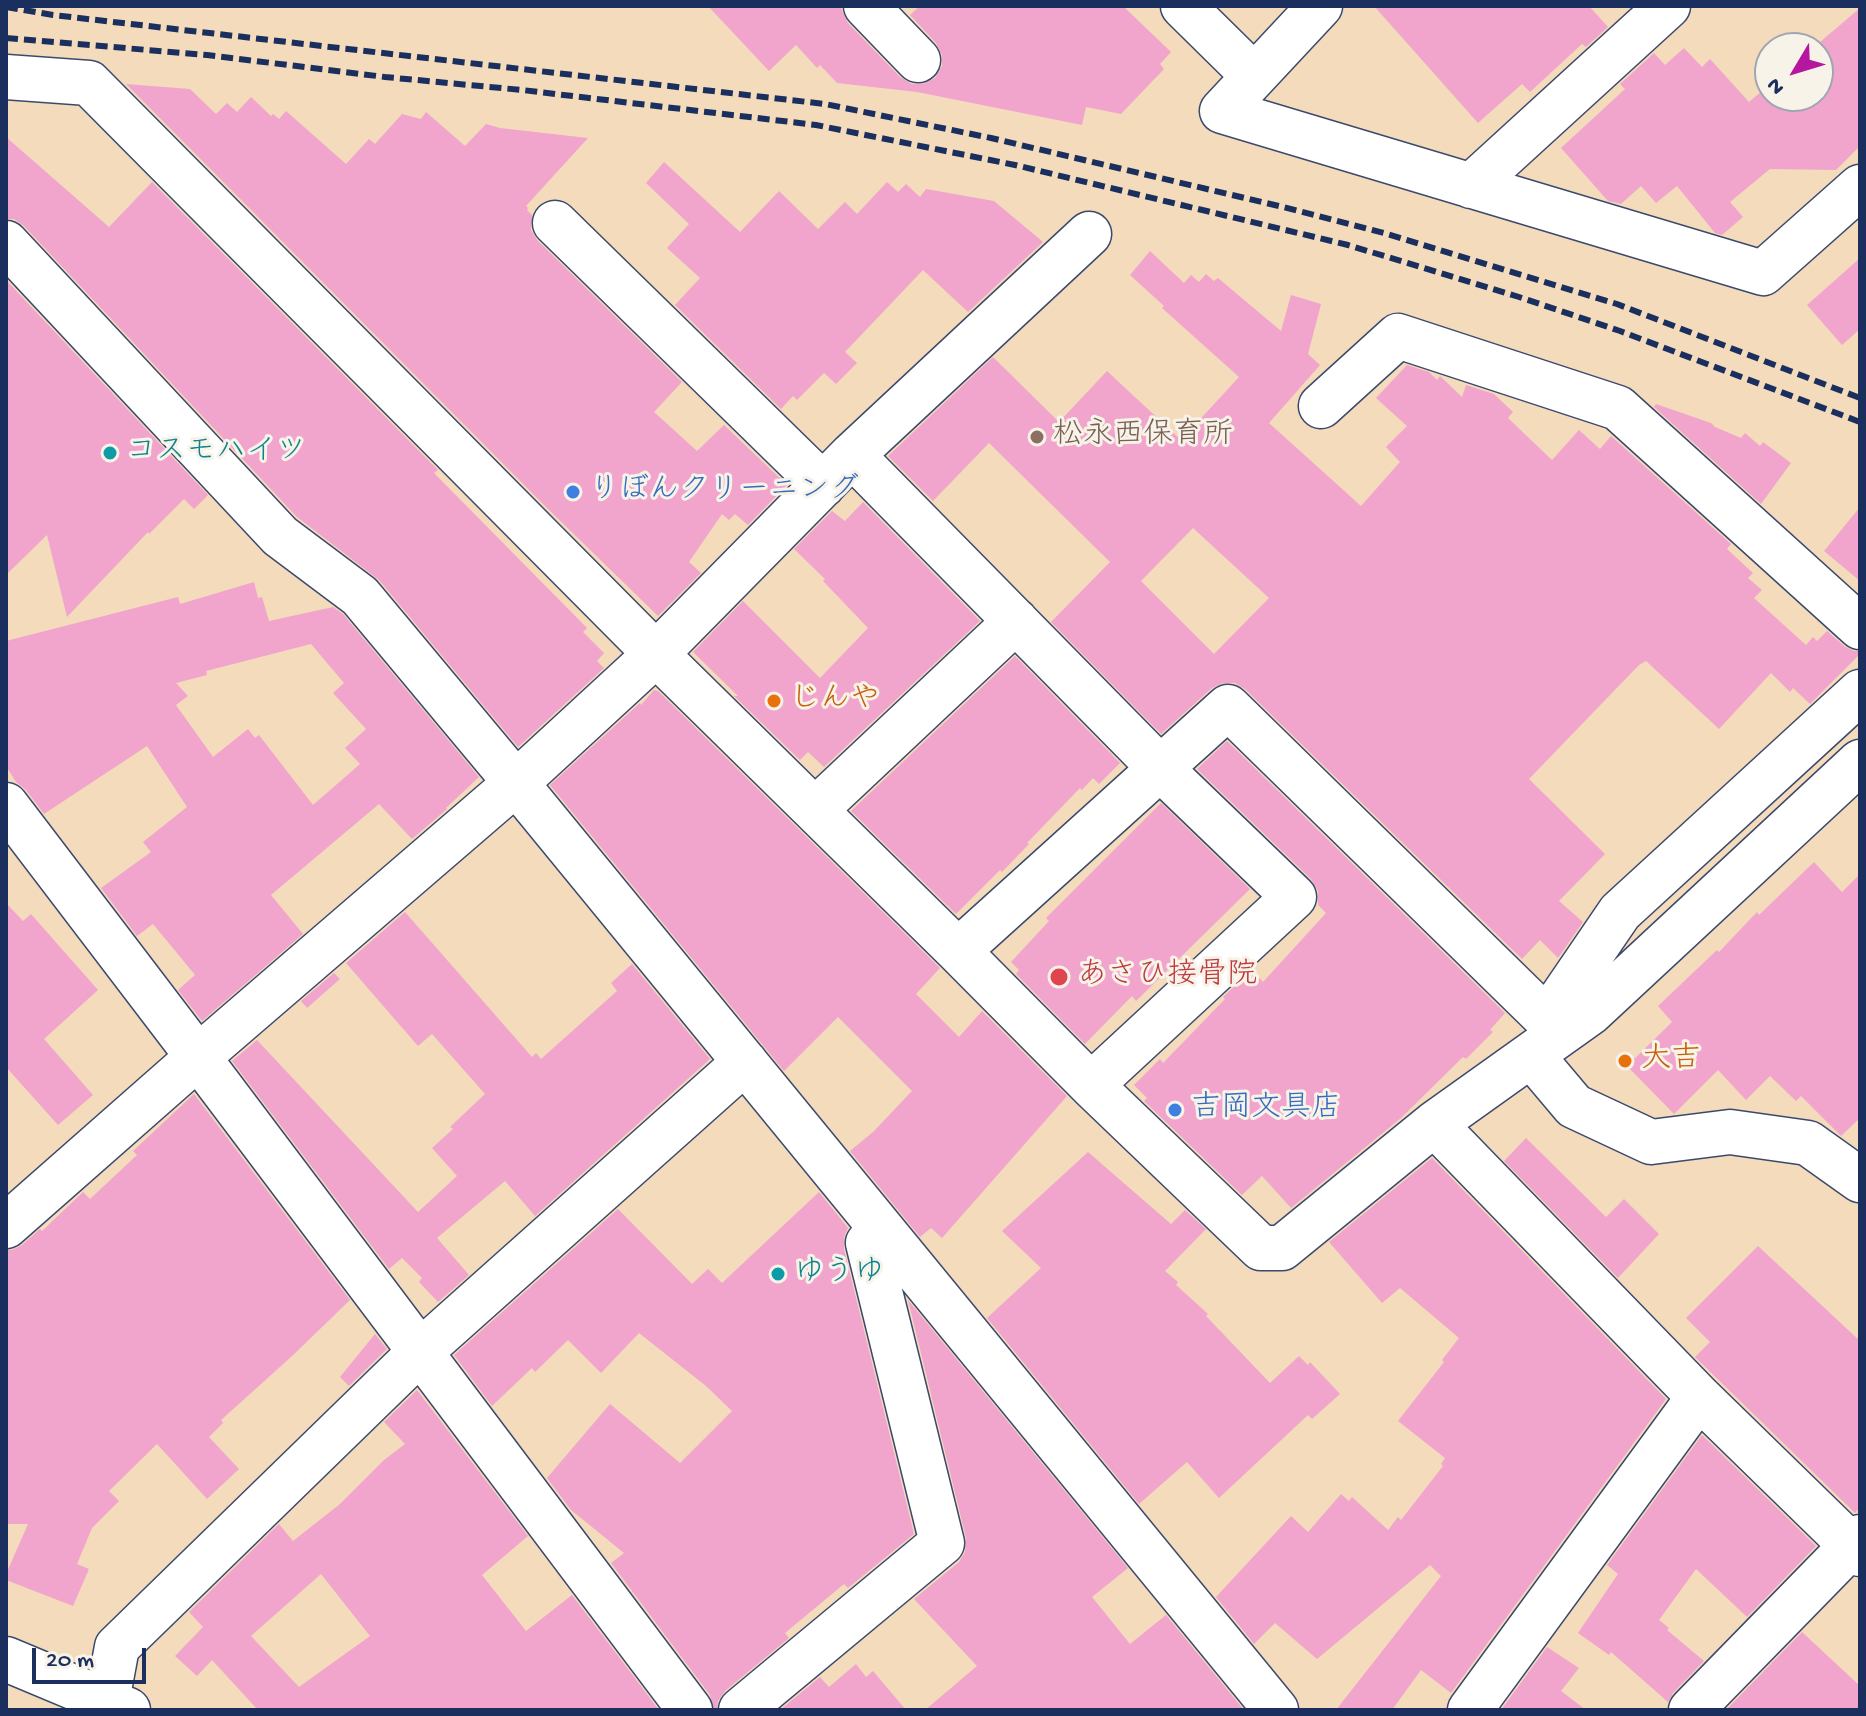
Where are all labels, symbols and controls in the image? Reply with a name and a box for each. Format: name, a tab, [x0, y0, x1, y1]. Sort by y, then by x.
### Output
north arrow	[1754, 32, 1834, 112]
text: N	[1762, 72, 1791, 99]
place label: 松永西保育所	[1053, 419, 1233, 455]
marker: 松永西保育所	[1028, 428, 1046, 446]
place label: コスモハイツ	[126, 435, 306, 471]
marker: コスモハイツ	[101, 444, 119, 462]
place label: りぼんクリーニング	[589, 474, 859, 510]
marker: りぼんクリーニング	[564, 483, 582, 501]
place label: じんや	[790, 683, 880, 719]
marker: じんや	[765, 692, 783, 710]
place label: あさひ接骨院	[1077, 959, 1257, 995]
marker: あさひ接骨院	[1048, 966, 1070, 988]
place label: 大吉	[1641, 1043, 1701, 1079]
marker: 大吉	[1616, 1052, 1634, 1070]
place label: 吉岡文具店	[1191, 1092, 1341, 1128]
marker: 吉岡文具店	[1166, 1101, 1184, 1119]
place label: ゆうゆ	[794, 1256, 884, 1292]
marker: ゆうゆ	[769, 1265, 787, 1283]
scale bar	[36, 1632, 150, 1682]
text: 20 m	[46, 1647, 94, 1676]

